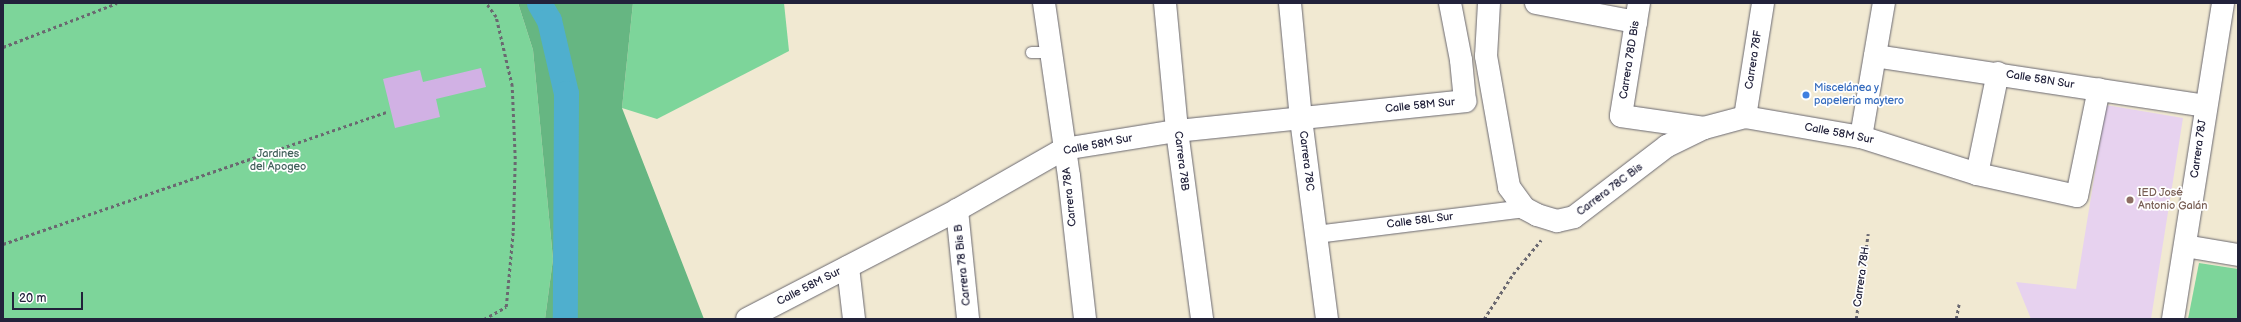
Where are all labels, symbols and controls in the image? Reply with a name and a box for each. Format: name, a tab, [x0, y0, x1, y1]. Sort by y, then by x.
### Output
street label: Carrera 78D Bis	[1617, 20, 1643, 100]
street label: Carrera 78F	[1743, 30, 1765, 90]
street label: Calle 58N Sur	[2005, 68, 2075, 92]
place label: Miscelánea y papeleria maytero	[1814, 82, 1904, 108]
marker: Miscelánea y papeleria maytero	[1801, 90, 1811, 100]
street label: Calle 58M Sur	[1384, 96, 1456, 116]
street label: Carrera 78J	[2188, 119, 2210, 179]
street label: Calle 58M Sur	[1803, 121, 1875, 147]
street label: Carrera 78B	[1171, 130, 1191, 192]
street label: Carrera 78C	[1296, 130, 1316, 192]
street label: Calle 58M Sur	[1062, 132, 1134, 158]
park label: Jardines del Apogeo	[250, 148, 306, 174]
street label: Carrera 78C Bis	[1574, 161, 1646, 219]
street label: Carrera 78A	[1060, 167, 1080, 227]
place label: IED José Antonio Galán	[2138, 187, 2207, 213]
marker: IED José Antonio Galán	[2125, 195, 2135, 205]
street label: Calle 58L Sur	[1386, 210, 1454, 232]
street label: Carrera 78 Bis B	[952, 223, 974, 307]
street label: Carrera 78H	[1851, 246, 1873, 308]
street label: Calle 58M Sur	[775, 265, 843, 309]
scale bar	[14, 284, 85, 310]
text: 20 m	[19, 291, 46, 306]

